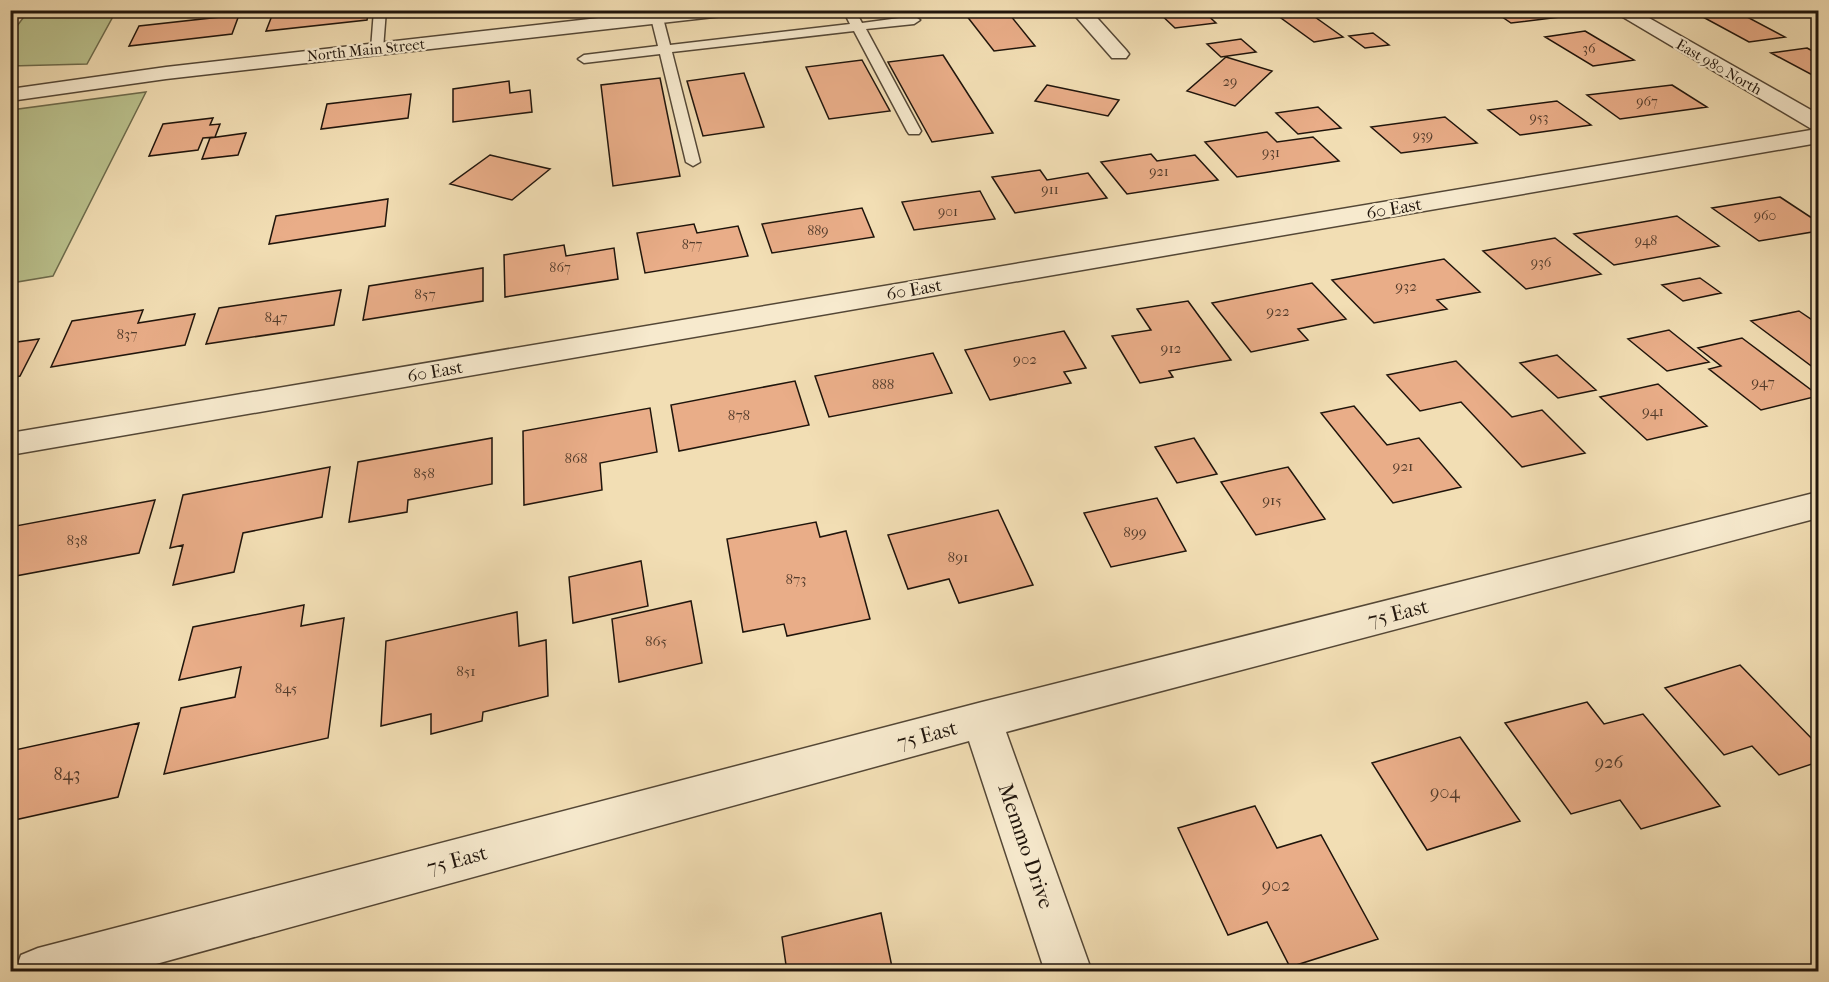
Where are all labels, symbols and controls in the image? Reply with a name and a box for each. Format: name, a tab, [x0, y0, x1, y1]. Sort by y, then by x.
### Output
street label: North Main Street	[306, 35, 427, 65]
street label: East 980 North	[1673, 35, 1766, 99]
house number: 36	[1582, 40, 1596, 57]
house number: 29	[1223, 73, 1237, 90]
house number: 967	[1636, 93, 1658, 110]
house number: 953	[1529, 109, 1549, 126]
house number: 939	[1413, 127, 1433, 144]
house number: 931	[1262, 144, 1280, 161]
house number: 921	[1149, 163, 1169, 180]
house number: 911	[1041, 181, 1059, 198]
street label: 60 East	[1365, 194, 1424, 224]
house number: 901	[938, 203, 958, 220]
house number: 960	[1754, 207, 1776, 224]
house number: 889	[807, 222, 829, 239]
house number: 948	[1635, 232, 1657, 249]
house number: 877	[682, 236, 703, 253]
house number: 936	[1531, 254, 1552, 271]
house number: 867	[549, 259, 571, 276]
street label: 60 East	[885, 275, 944, 305]
house number: 932	[1395, 277, 1417, 295]
house number: 857	[414, 285, 436, 303]
house number: 922	[1266, 302, 1290, 320]
house number: 847	[264, 308, 288, 326]
house number: 837	[117, 325, 137, 343]
house number: 912	[1161, 339, 1182, 357]
house number: 902	[1013, 350, 1037, 368]
street label: 60 East	[406, 357, 465, 387]
house number: 947	[1751, 373, 1775, 391]
house number: 888	[872, 375, 894, 393]
house number: 941	[1642, 402, 1664, 420]
house number: 878	[728, 406, 750, 424]
house number: 868	[564, 449, 588, 467]
house number: 921	[1393, 457, 1413, 475]
house number: 858	[413, 464, 435, 482]
house number: 915	[1262, 491, 1282, 509]
house number: 899	[1123, 523, 1147, 541]
house number: 838	[66, 531, 88, 549]
house number: 891	[948, 548, 968, 566]
house number: 873	[786, 570, 806, 588]
street label: 75 East	[1365, 594, 1431, 632]
house number: 865	[645, 632, 667, 650]
house number: 851	[456, 662, 476, 680]
house number: 845	[275, 679, 297, 697]
street label: 75 East	[894, 715, 960, 755]
house number: 926	[1595, 752, 1623, 773]
house number: 843	[54, 764, 80, 785]
street label: Memmo Drive	[993, 780, 1059, 912]
house number: 904	[1430, 782, 1460, 803]
street label: 75 East	[424, 840, 490, 880]
house number: 902	[1262, 875, 1290, 896]

